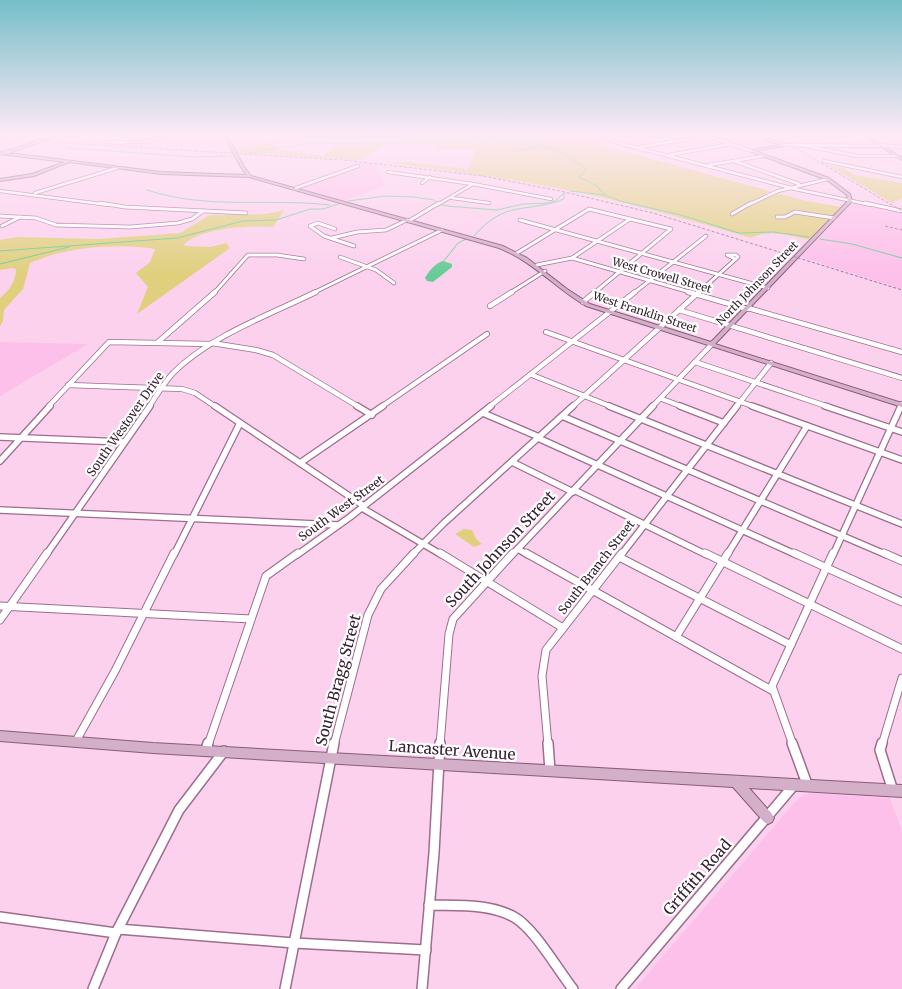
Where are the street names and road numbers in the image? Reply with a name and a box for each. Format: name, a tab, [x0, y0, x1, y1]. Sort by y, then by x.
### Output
street label: North Johnson Street	[713, 237, 801, 328]
street label: West Crowell Street	[610, 254, 714, 296]
street label: West Franklin Street	[590, 288, 699, 336]
street label: South Westover Drive	[83, 369, 167, 479]
street label: South West Street	[295, 472, 387, 544]
street label: South Johnson Street	[441, 487, 559, 611]
street label: South Branch Street	[554, 517, 638, 617]
street label: South Bragg Street	[311, 612, 365, 748]
street label: Lancaster Avenue	[388, 736, 516, 764]
street label: Griffith Road	[659, 835, 735, 919]

